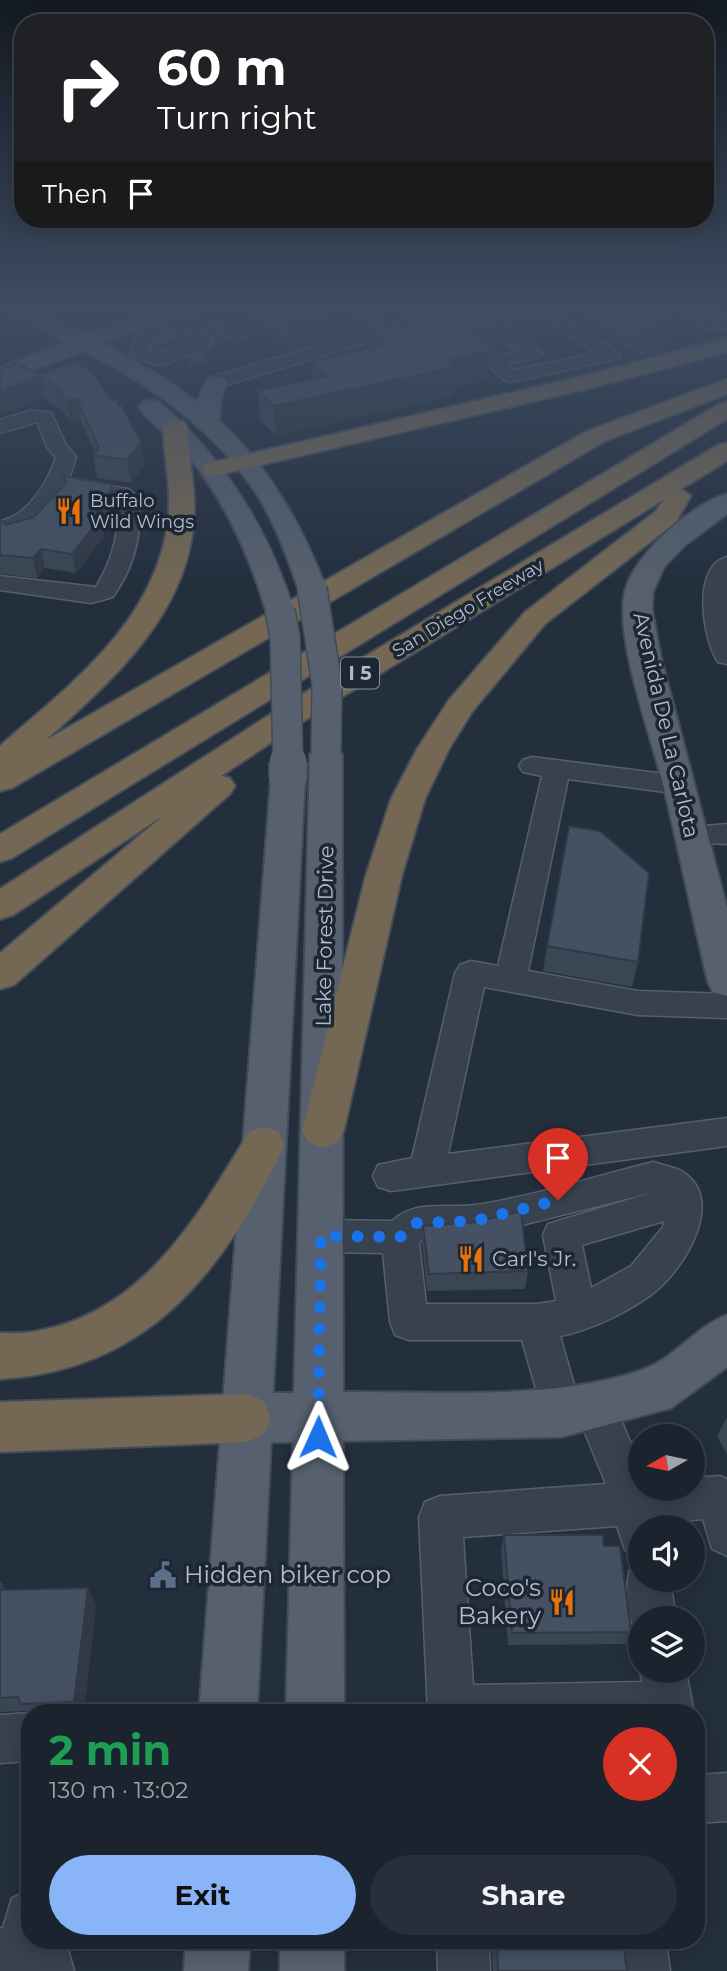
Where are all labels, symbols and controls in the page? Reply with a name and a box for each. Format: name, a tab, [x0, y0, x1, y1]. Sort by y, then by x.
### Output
text: 60 m	[157, 38, 287, 97]
icon: right	[42, 42, 133, 133]
text: Turn right	[157, 98, 317, 137]
icon: arrive	[122, 175, 160, 213]
text: Then	[42, 178, 108, 210]
place label: Buffalo Wild Wings	[90, 490, 194, 533]
restaurant icon: Buffalo Wild Wings	[54, 496, 84, 526]
street label: San Diego Freeway	[388, 554, 548, 662]
street label: Avenida De La Carlota	[628, 610, 705, 840]
road number: I 5	[341, 658, 379, 688]
street label: Lake Forest Drive	[310, 845, 339, 1027]
pin	[528, 1128, 588, 1200]
icon: arrive	[539, 1139, 577, 1177]
restaurant icon: Carl's Jr.	[456, 1244, 486, 1274]
place label: Carl's Jr.	[492, 1246, 576, 1271]
position arrow	[281, 1400, 355, 1474]
north arrow	[628, 1424, 705, 1502]
map controls	[628, 1424, 705, 1683]
button: sound	[628, 1515, 705, 1592]
public building icon: Hidden biker cop	[148, 1560, 178, 1590]
place label: Hidden biker cop	[184, 1560, 391, 1589]
place label: Coco's Bakery	[458, 1573, 541, 1630]
restaurant icon: Coco's Bakery	[547, 1587, 577, 1617]
button: layers	[628, 1606, 705, 1683]
text: 2 min	[49, 1724, 171, 1776]
button: close	[603, 1727, 677, 1801]
text: 130 m · 13:02	[49, 1776, 188, 1804]
button: Exit	[49, 1855, 356, 1935]
button: Share	[370, 1855, 677, 1935]

